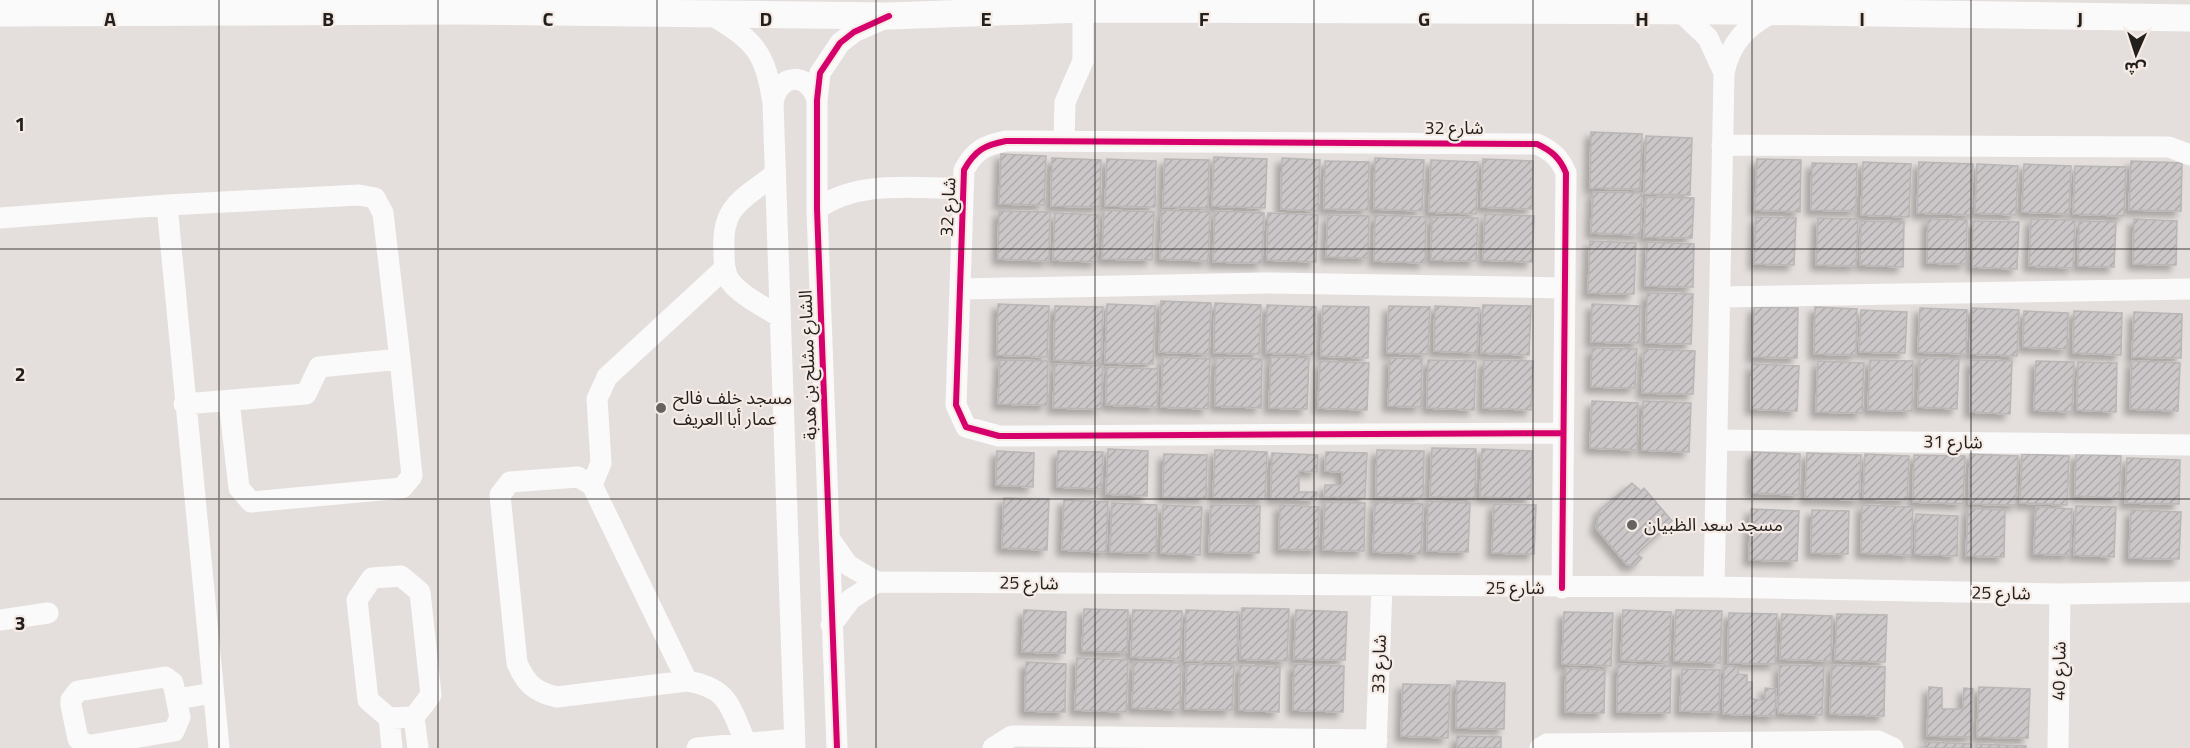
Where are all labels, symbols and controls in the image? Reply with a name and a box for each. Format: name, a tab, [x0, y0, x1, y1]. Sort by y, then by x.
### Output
text: A	[104, 3, 116, 34]
text: B	[322, 3, 334, 34]
text: C	[543, 3, 554, 34]
text: D	[760, 3, 772, 34]
text: E	[980, 3, 992, 34]
text: F	[1199, 3, 1210, 34]
text: G	[1418, 3, 1430, 34]
text: H	[1635, 3, 1649, 34]
text: I	[1859, 3, 1865, 34]
text: J	[2077, 3, 2083, 34]
north arrow	[2106, 24, 2166, 84]
text: ش	[2124, 56, 2147, 82]
text: 1	[14, 108, 26, 139]
street label: شارع 32	[1424, 114, 1484, 142]
street label: شارع 32	[932, 177, 964, 237]
street label: الشارع مشلح بن هدبة	[791, 289, 825, 441]
text: 2	[14, 358, 26, 389]
place label: مسجد خلف فالح عمار أبا العريف	[673, 384, 792, 432]
marker: مسجد خلف فالح عمار أبا العريف	[654, 401, 668, 415]
street label: شارع 31	[1923, 427, 1983, 457]
place label: مسجد سعد الظبيان	[1644, 511, 1783, 538]
marker: مسجد سعد الظبيان	[1625, 518, 1639, 532]
street label: شارع 25	[999, 568, 1059, 598]
street label: شارع 25	[1485, 574, 1545, 602]
street label: شارع 25	[1971, 578, 2031, 608]
text: 3	[14, 607, 26, 638]
street label: شارع 33	[1364, 634, 1394, 694]
street label: شارع 40	[2044, 641, 2074, 701]

